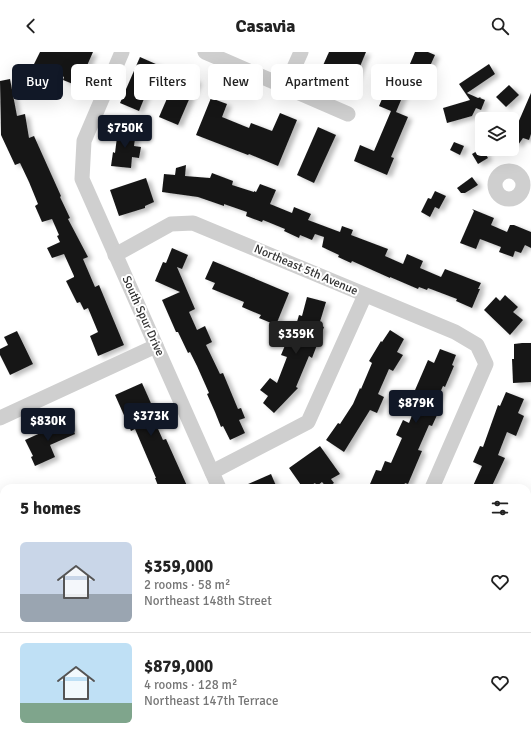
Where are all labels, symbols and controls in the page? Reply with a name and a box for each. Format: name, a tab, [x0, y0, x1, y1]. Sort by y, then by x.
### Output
icon: back	[20, 15, 42, 37]
text: Casavia	[236, 15, 295, 37]
icon: search	[489, 15, 511, 37]
chip: Buy	[12, 64, 63, 100]
chip: Rent	[71, 64, 126, 100]
chip: Filters	[134, 64, 200, 100]
chip: New	[208, 64, 263, 100]
chip: Apartment	[271, 64, 363, 100]
chip: House	[371, 64, 437, 100]
map controls	[475, 112, 519, 156]
button: layers	[475, 112, 519, 156]
pin: $750K	[97, 115, 153, 149]
text: $750K	[107, 120, 143, 136]
street label: Northeast 5th Avenue	[252, 241, 360, 299]
street label: South Spur Drive	[119, 274, 167, 358]
pin: $359K	[268, 321, 324, 355]
text: $359K	[278, 326, 314, 342]
pin: $879K	[388, 390, 444, 424]
text: $879K	[398, 395, 434, 411]
pin: $373K	[123, 403, 179, 437]
pin: $830K	[20, 408, 76, 442]
text: $373K	[133, 408, 169, 424]
text: $830K	[30, 413, 66, 429]
icon: filters	[489, 497, 511, 519]
text: 5 homes	[20, 498, 81, 519]
text: $359,000	[144, 556, 213, 577]
icon: home	[52, 558, 100, 606]
icon: heart	[489, 571, 511, 593]
text: 2 rooms · 58 m²	[144, 577, 230, 593]
text: Northeast 148th Street	[144, 593, 272, 609]
text: $879,000	[144, 656, 213, 677]
icon: home	[52, 659, 100, 707]
icon: heart	[489, 672, 511, 694]
text: 4 rooms · 128 m²	[144, 677, 237, 693]
text: Northeast 147th Terrace	[144, 693, 278, 709]

